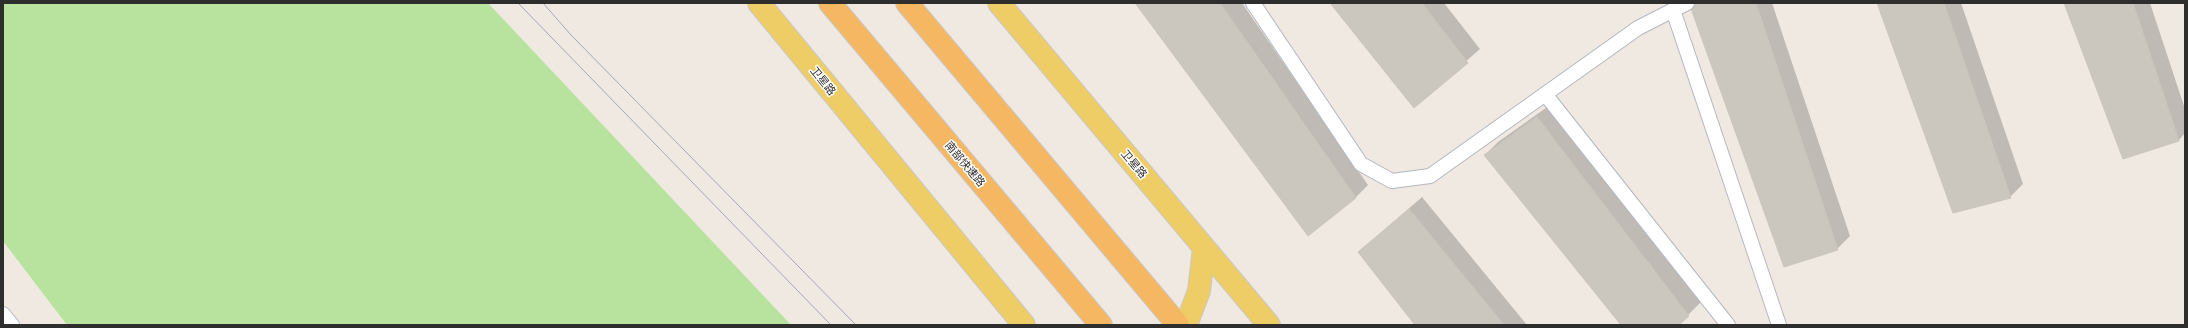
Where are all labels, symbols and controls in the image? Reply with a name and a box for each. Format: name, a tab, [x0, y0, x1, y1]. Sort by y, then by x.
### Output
street label: 卫星路	[807, 64, 839, 98]
street label: 南部快速路	[942, 139, 988, 189]
street label: 卫星路	[1118, 147, 1150, 181]

